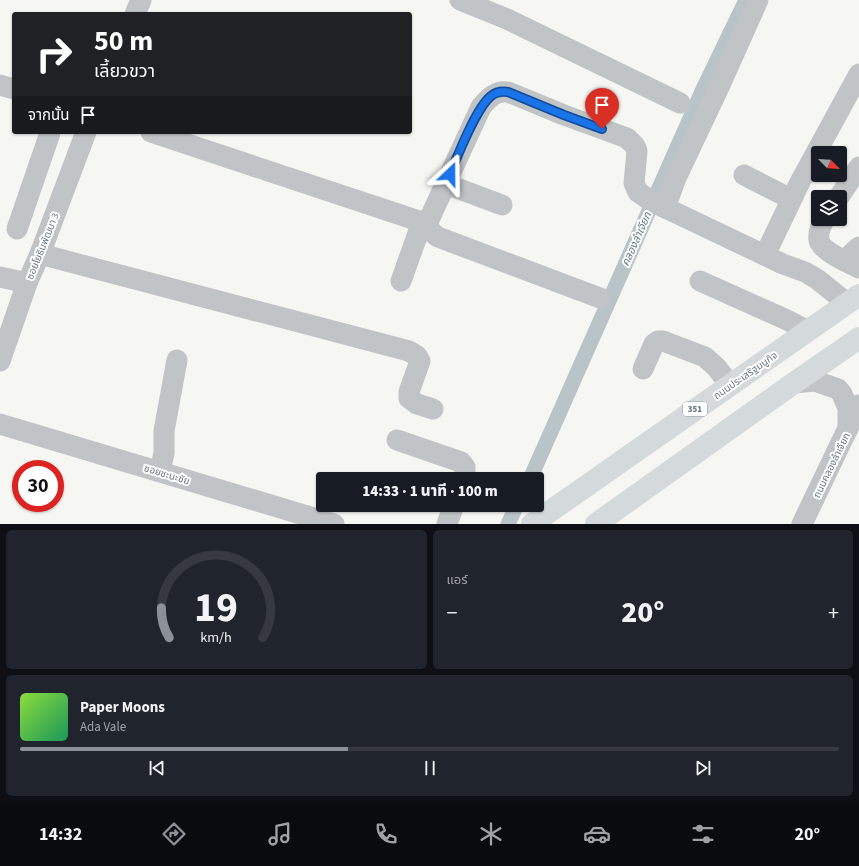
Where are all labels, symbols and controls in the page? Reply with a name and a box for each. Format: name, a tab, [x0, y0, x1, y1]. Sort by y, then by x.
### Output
text: 50 m	[94, 21, 153, 61]
icon: right	[28, 28, 80, 80]
text: เลี้ยวขวา	[94, 59, 155, 84]
pin	[585, 88, 619, 129]
icon: arrive	[591, 94, 613, 116]
icon: arrive	[77, 104, 99, 126]
text: จากนั้น	[28, 105, 69, 126]
north arrow	[811, 146, 847, 182]
map controls	[811, 146, 847, 226]
position arrow	[429, 153, 471, 195]
button: layers	[811, 190, 847, 226]
water label: คลองลำเจียก	[618, 209, 655, 269]
street label: ซอยโยธินพัฒนา 3	[23, 211, 63, 282]
street label: ถนนประเสริฐมนูกิจ	[711, 349, 780, 403]
road number: 351	[683, 402, 707, 416]
street label: ถนนคลองลำเจียก	[810, 430, 854, 500]
speed limit sign: 30	[12, 460, 64, 512]
street label: ซอยชะนะชัย	[142, 461, 191, 489]
text: 14:33 · 1 นาที · 100 m	[362, 481, 498, 502]
text: แอร์	[447, 571, 468, 589]
text: 19	[194, 577, 238, 637]
text: 20°	[621, 591, 664, 634]
text: −	[447, 597, 457, 629]
text: +	[828, 597, 839, 629]
text: km/h	[200, 626, 232, 647]
text: Paper Moons	[80, 697, 165, 718]
text: Ada Vale	[80, 718, 126, 736]
icon: previous	[146, 757, 168, 779]
icon: pause	[419, 757, 441, 779]
icon: next	[692, 757, 714, 779]
icon: directions	[160, 820, 188, 848]
icon: music	[266, 820, 294, 848]
icon: phone	[372, 820, 400, 848]
icon: climate	[477, 820, 505, 848]
icon: car	[583, 820, 611, 848]
icon: filters	[689, 820, 717, 848]
text: 14:32	[39, 822, 82, 847]
text: 20°	[795, 822, 820, 847]

